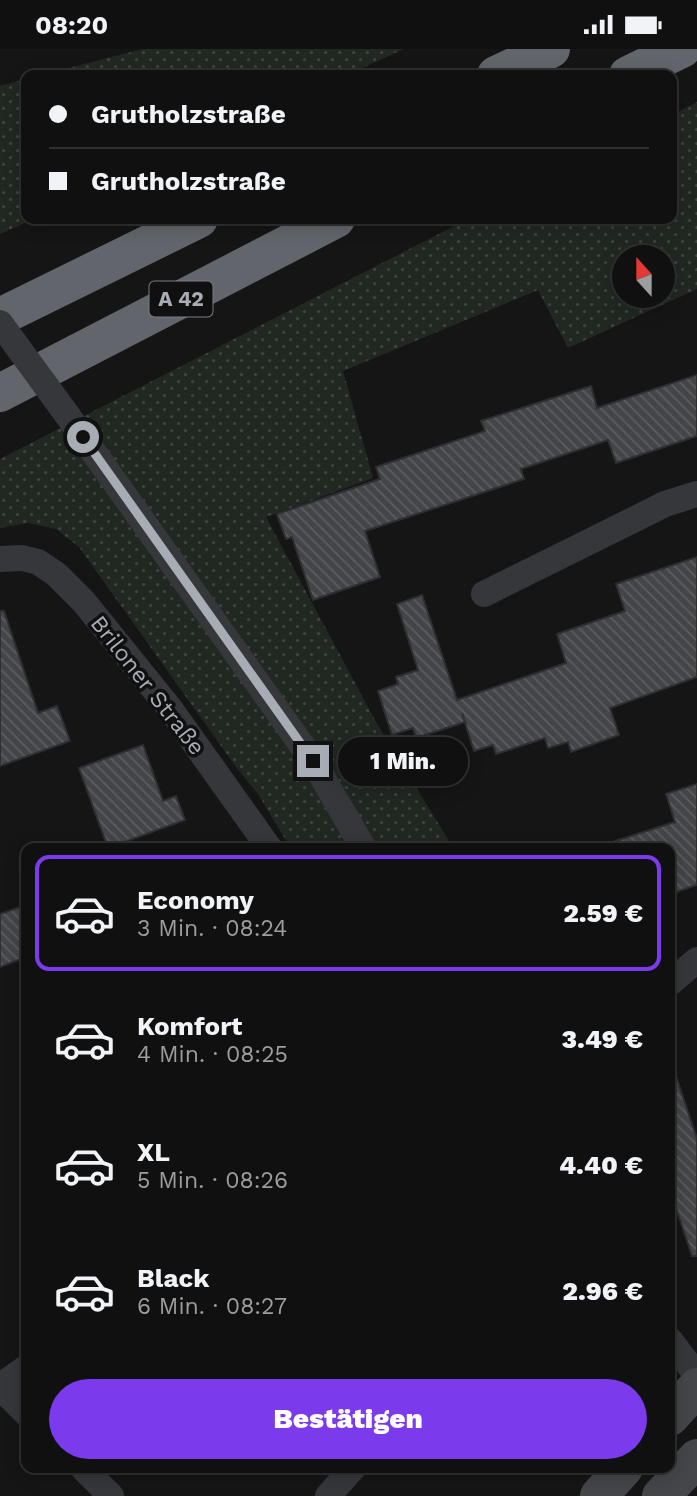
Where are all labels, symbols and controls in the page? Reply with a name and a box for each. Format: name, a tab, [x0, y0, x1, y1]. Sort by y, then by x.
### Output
text: 08:20	[35, 10, 108, 40]
text: Grutholzstraße	[91, 99, 286, 129]
text: Grutholzstraße	[91, 166, 286, 196]
north arrow	[612, 245, 676, 308]
map controls	[612, 245, 675, 308]
road number: A 42	[150, 281, 212, 317]
route start	[67, 421, 99, 453]
street label: Briloner Straße	[85, 610, 210, 760]
callout: 1 Min.	[338, 737, 467, 785]
route end	[297, 745, 329, 777]
text: 1 Min.	[370, 748, 436, 775]
icon: car	[53, 882, 116, 945]
text: Economy	[137, 885, 254, 915]
text: 2.59 €	[563, 898, 643, 928]
text: 3 Min. · 08:24	[137, 915, 287, 942]
icon: car	[53, 1008, 116, 1071]
text: Komfort	[137, 1011, 242, 1041]
text: 3.49 €	[561, 1024, 643, 1054]
text: 4 Min. · 08:25	[137, 1041, 288, 1068]
icon: car	[53, 1134, 116, 1197]
text: XL	[137, 1137, 170, 1167]
text: 4.40 €	[559, 1150, 643, 1180]
text: 5 Min. · 08:26	[137, 1167, 288, 1194]
icon: car	[53, 1260, 116, 1323]
text: Black	[137, 1263, 209, 1293]
text: 2.96 €	[562, 1276, 643, 1306]
text: 6 Min. · 08:27	[137, 1293, 287, 1320]
button: Bestätigen	[49, 1379, 647, 1459]

